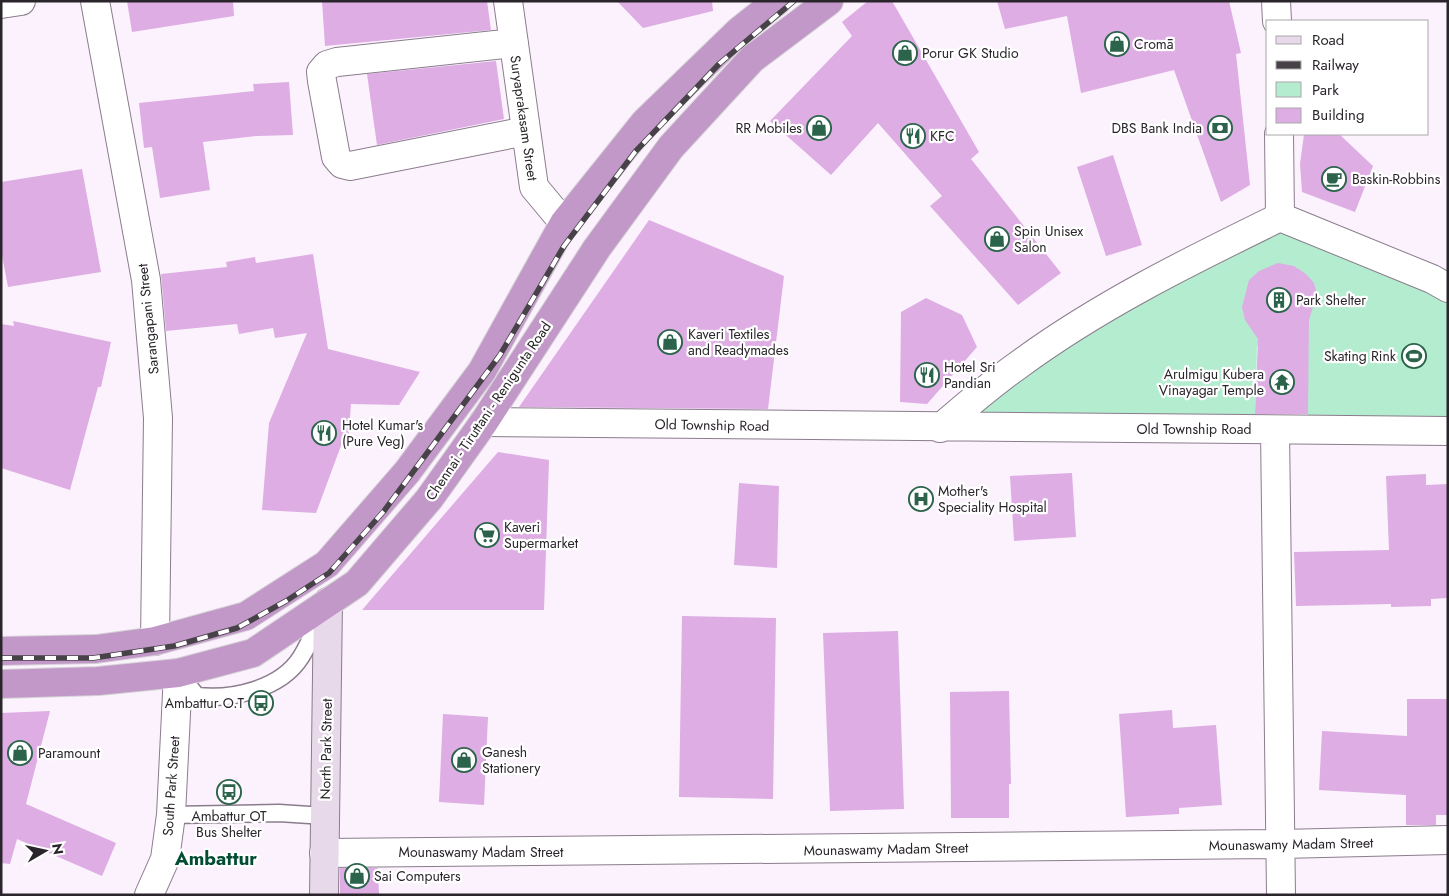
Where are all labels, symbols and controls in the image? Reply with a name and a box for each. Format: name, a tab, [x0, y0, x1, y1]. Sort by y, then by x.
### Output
legend	[1266, 20, 1429, 135]
text: Road	[1312, 29, 1344, 51]
shop icon: Cromā	[1104, 31, 1130, 57]
place label: Cromā	[1134, 34, 1174, 54]
shop icon: Porur GK Studio	[892, 40, 918, 66]
place label: Porur GK Studio	[922, 43, 1019, 63]
street label: Suryaprakasam Street	[505, 54, 543, 183]
text: Railway	[1312, 54, 1359, 76]
text: Park	[1312, 79, 1339, 101]
text: Building	[1312, 104, 1364, 126]
shop icon: RR Mobiles	[806, 115, 832, 141]
bank icon: DBS Bank India	[1207, 115, 1233, 141]
place label: RR Mobiles	[735, 118, 802, 138]
place label: DBS Bank India	[1111, 118, 1202, 138]
restaurant icon: KFC	[900, 123, 926, 149]
place label: KFC	[930, 126, 955, 146]
cafe icon: Baskin-Robbins	[1321, 166, 1347, 192]
place label: Baskin-Robbins	[1352, 169, 1441, 189]
place label: Spin Unisex Salon	[1014, 221, 1083, 257]
shop icon: Spin Unisex Salon	[984, 226, 1010, 252]
street label: Sarangapani Street	[132, 262, 164, 375]
building icon: Park Shelter	[1266, 287, 1292, 313]
place label: Park Shelter	[1296, 290, 1366, 310]
street label: Chennai - Tiruttani - Renigunta Road	[420, 318, 556, 504]
place label: Kaveri Textiles and Readymades	[688, 324, 789, 360]
shop icon: Kaveri Textiles and Readymades	[657, 329, 683, 355]
sports icon: Skating Rink	[1401, 343, 1427, 369]
place label: Skating Rink	[1324, 346, 1397, 366]
place label: Hotel Sri Pandian	[944, 357, 996, 393]
restaurant icon: Hotel Sri Pandian	[914, 362, 940, 388]
place label: Arulmigu Kubera Vinayagar Temple	[1159, 364, 1264, 400]
temple icon: Arulmigu Kubera Vinayagar Temple	[1269, 369, 1295, 395]
street label: Old Township Road	[654, 414, 770, 436]
place label: Hotel Kumar's (Pure Veg)	[342, 415, 424, 451]
street label: Old Township Road	[1137, 419, 1251, 439]
restaurant icon: Hotel Kumar's (Pure Veg)	[311, 420, 337, 446]
place label: Mother's Speciality Hospital	[938, 481, 1047, 517]
hospital icon: Mother's Speciality Hospital	[908, 486, 934, 512]
place label: Kaveri Supermarket	[504, 517, 579, 553]
supermarket icon: Kaveri Supermarket	[474, 522, 500, 548]
bus stop icon: Ambattur O.T	[248, 690, 274, 716]
place label: Ambattur O.T	[165, 693, 244, 713]
street label: North Park Street	[315, 698, 337, 800]
street label: South Park Street	[158, 735, 185, 837]
shop icon: Paramount	[7, 740, 33, 766]
place label: Ganesh Stationery	[482, 742, 541, 778]
place label: Paramount	[38, 743, 101, 763]
shop icon: Ganesh Stationery	[451, 747, 477, 773]
bus stop icon: Ambattur OT Bus Shelter	[216, 779, 242, 805]
place label: Ambattur OT Bus Shelter	[191, 806, 267, 842]
north arrow	[20, 826, 70, 876]
street label: Mounaswamy Madam Street	[1208, 833, 1374, 855]
street label: Mounaswamy Madam Street	[803, 838, 969, 860]
text: N	[47, 842, 69, 856]
street label: Mounaswamy Madam Street	[399, 842, 564, 862]
district label: Ambattur	[174, 845, 257, 872]
shop icon: Sai Computers	[344, 863, 370, 889]
place label: Sai Computers	[374, 866, 461, 886]

